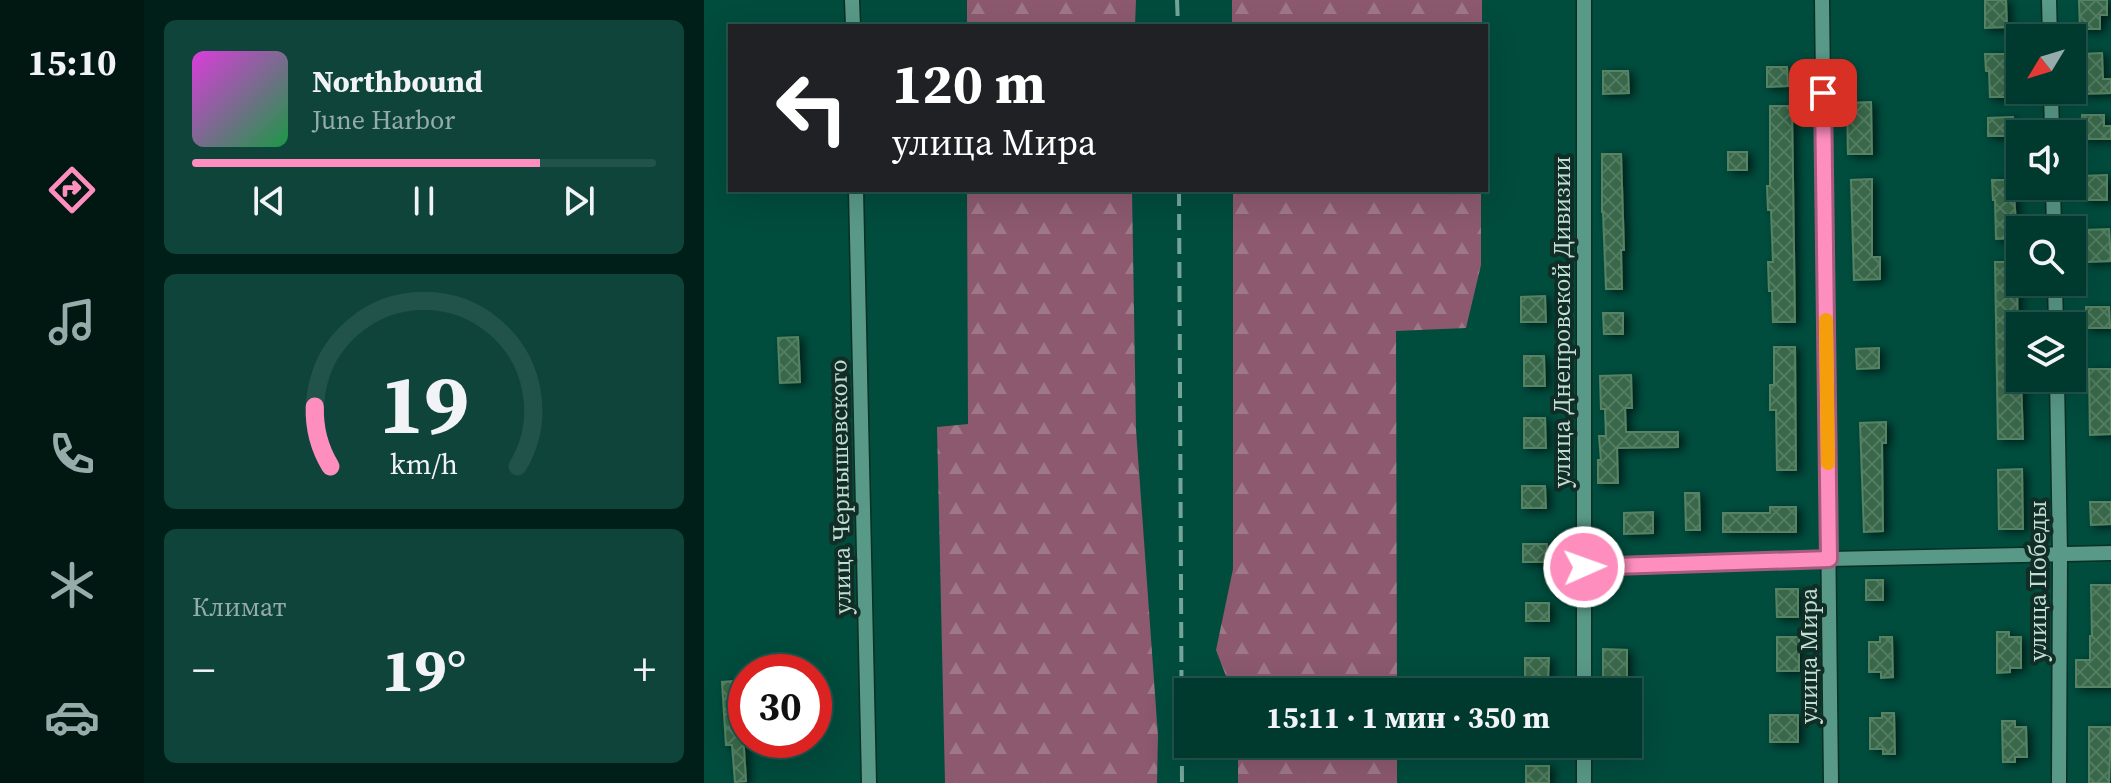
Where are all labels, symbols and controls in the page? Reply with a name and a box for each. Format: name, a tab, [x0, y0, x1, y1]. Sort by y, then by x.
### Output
north arrow	[2006, 24, 2086, 104]
map controls	[2006, 24, 2086, 392]
text: 15:10	[28, 38, 116, 87]
text: 120 m	[892, 45, 1046, 122]
icon: left	[760, 56, 864, 160]
pin	[1789, 59, 1857, 127]
text: Northbound	[312, 61, 483, 102]
icon: arrive	[1801, 71, 1845, 115]
text: June Harbor	[312, 102, 455, 138]
text: улица Мира	[892, 118, 1096, 167]
button: sound	[2006, 120, 2086, 200]
street label: улица Днепровской Дивизии	[1545, 156, 1578, 488]
icon: directions	[44, 162, 100, 218]
icon: previous	[247, 179, 291, 223]
icon: pause	[402, 179, 446, 223]
icon: next	[557, 179, 601, 223]
button: search	[2006, 216, 2086, 296]
icon: music	[44, 294, 100, 350]
button: layers	[2006, 312, 2086, 392]
text: 19	[379, 347, 469, 461]
street label: улица Чернышевского	[821, 359, 859, 615]
icon: phone	[44, 426, 100, 482]
text: km/h	[390, 445, 458, 485]
street label: улица Победы	[2021, 501, 2054, 661]
position arrow	[1542, 525, 1626, 609]
icon: climate	[44, 557, 100, 613]
street label: улица Мира	[1792, 587, 1825, 724]
text: Климат	[192, 589, 286, 625]
text: 19°	[382, 629, 466, 711]
text: −	[192, 639, 215, 700]
text: +	[633, 639, 656, 700]
speed limit sign: 30	[728, 654, 832, 758]
icon: car	[44, 689, 100, 745]
text: 15:11 · 1 мин · 350 m	[1266, 697, 1550, 738]

